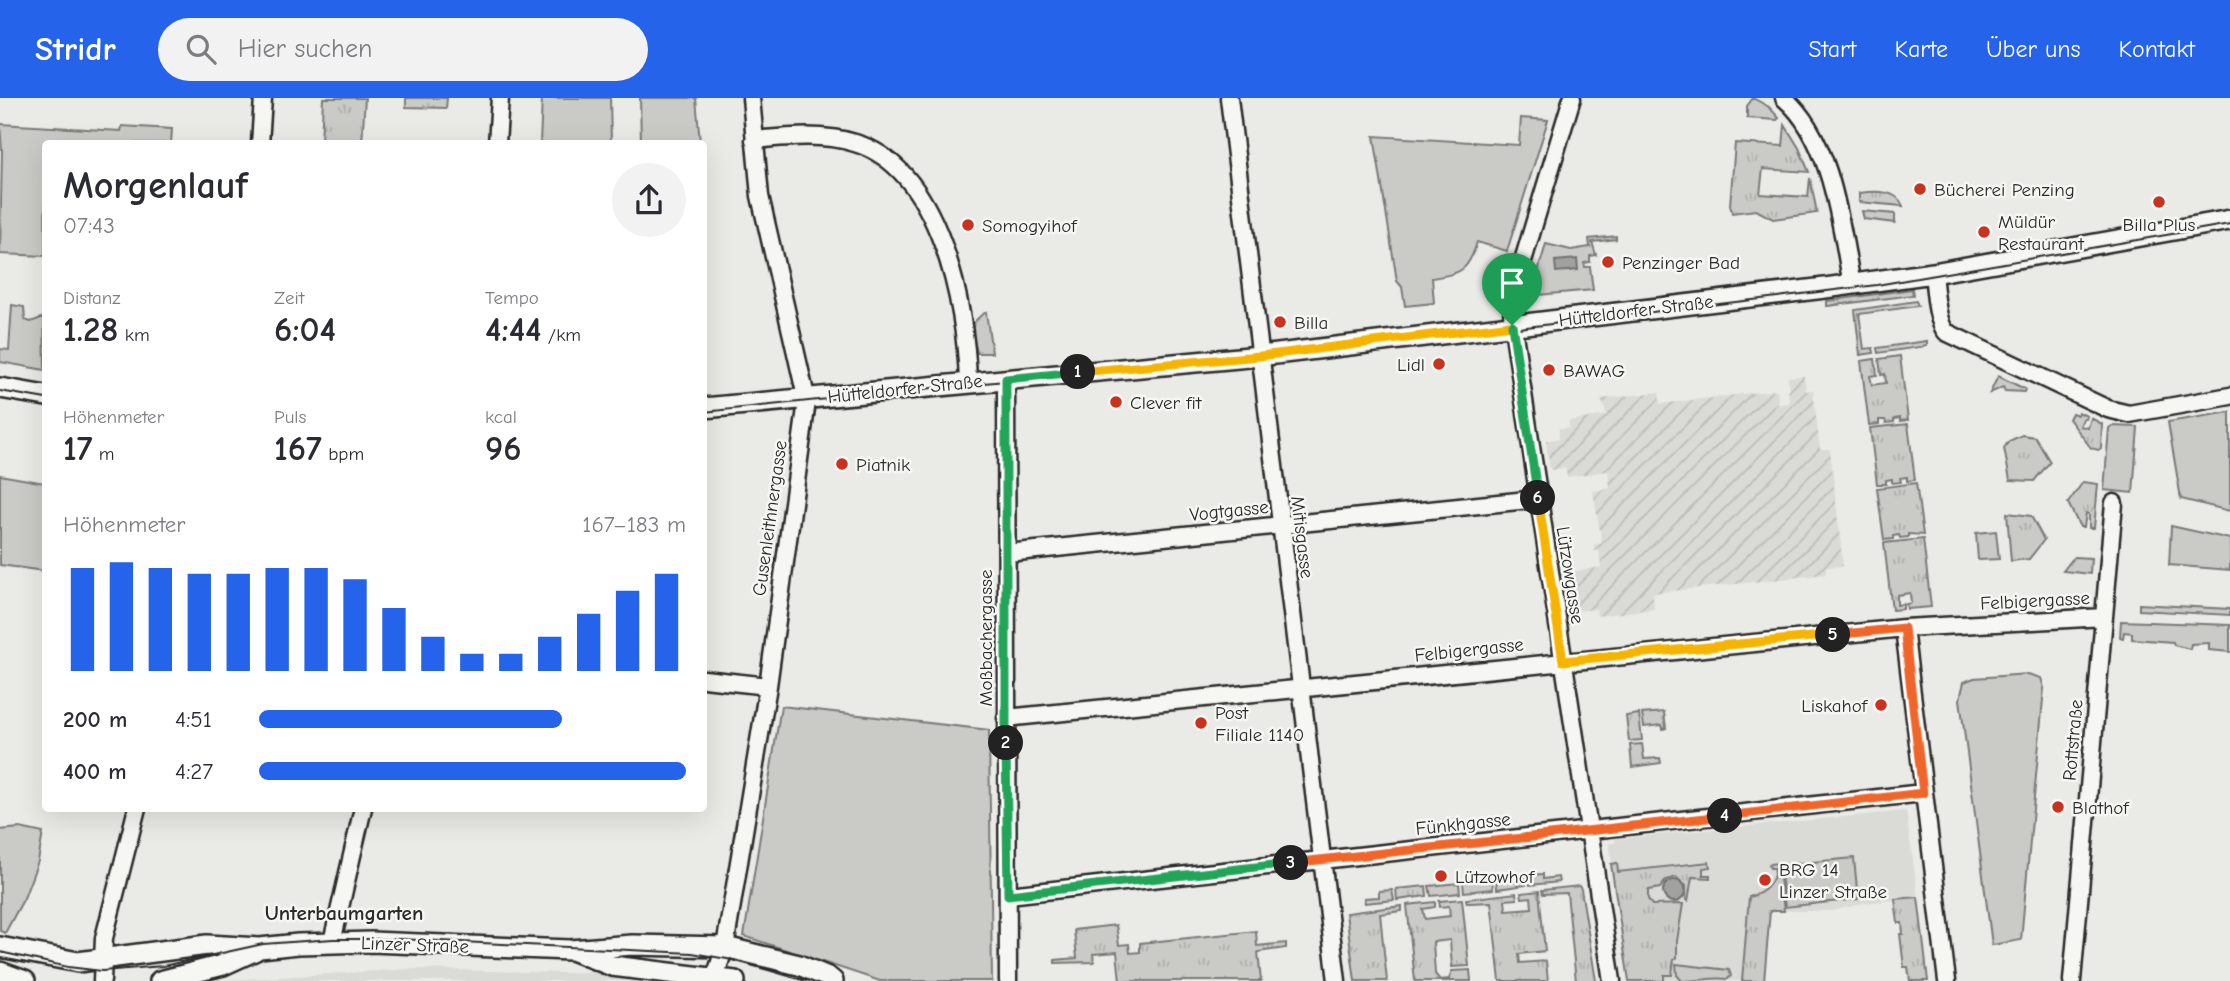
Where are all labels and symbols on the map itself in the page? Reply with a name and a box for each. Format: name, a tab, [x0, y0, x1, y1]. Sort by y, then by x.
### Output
place label: Bücherei Penzing	[1934, 179, 2075, 201]
marker: Bücherei Penzing	[1912, 181, 1928, 197]
marker: Billa Plus	[2151, 194, 2167, 210]
place label: Müldür Restaurant	[1998, 211, 2084, 255]
place label: Billa Plus	[2123, 214, 2196, 236]
place label: Somogyihof	[982, 215, 1078, 237]
marker: Somogyihof	[960, 217, 976, 233]
marker: Müldür Restaurant	[1976, 224, 1992, 240]
place label: Penzinger Bad	[1622, 252, 1740, 274]
pin	[1482, 253, 1542, 325]
marker: Penzinger Bad	[1600, 254, 1616, 270]
street label: Hütteldorfer Straße	[1557, 291, 1715, 331]
place label: Billa	[1294, 312, 1328, 334]
marker: Billa	[1272, 314, 1288, 330]
pin: 1	[1060, 354, 1096, 390]
place label: Lidl	[1397, 354, 1425, 376]
marker: Lidl	[1431, 356, 1447, 372]
place label: BAWAG	[1563, 360, 1625, 382]
marker: BAWAG	[1541, 362, 1557, 378]
street label: Hütteldorfer Straße	[826, 370, 984, 408]
place label: Clever fit	[1130, 392, 1202, 414]
marker: Clever fit	[1108, 394, 1124, 410]
street label: Gusenleithnergasse	[748, 439, 792, 597]
place label: Piatnik	[856, 454, 911, 476]
marker: Piatnik	[834, 456, 850, 472]
pin: 6	[1520, 480, 1556, 516]
street label: Mitisgasse	[1286, 495, 1318, 580]
street label: Vogtgasse	[1189, 496, 1270, 526]
street label: Lützowgasse	[1551, 525, 1589, 625]
street label: Moßbachergasse	[975, 570, 997, 706]
street label: Felbigergasse	[1980, 587, 2090, 615]
pin: 5	[1815, 618, 1850, 652]
street label: Felbigergasse	[1413, 633, 1525, 667]
place label: Liskahof	[1801, 695, 1869, 717]
marker: Liskahof	[1873, 697, 1889, 713]
street label: Rottstraße	[2058, 698, 2088, 782]
place label: Post Filiale 1140	[1215, 702, 1304, 746]
marker: Post Filiale 1140	[1193, 715, 1209, 731]
pin: 2	[988, 726, 1024, 760]
place label: Blathof	[2072, 797, 2130, 819]
pin: 4	[1708, 798, 1742, 834]
marker: Blathof	[2050, 799, 2066, 815]
street label: Fünkhgasse	[1414, 808, 1512, 840]
pin: 3	[1274, 846, 1308, 880]
place label: BRG 14 Linzer Straße	[1779, 859, 1887, 903]
place label: Lützowhof	[1455, 866, 1536, 888]
marker: Lützowhof	[1433, 868, 1449, 884]
marker: BRG 14 Linzer Straße	[1757, 872, 1773, 888]
district label: Unterbaumgarten	[265, 901, 423, 925]
street label: Linzer Straße	[361, 932, 469, 958]

